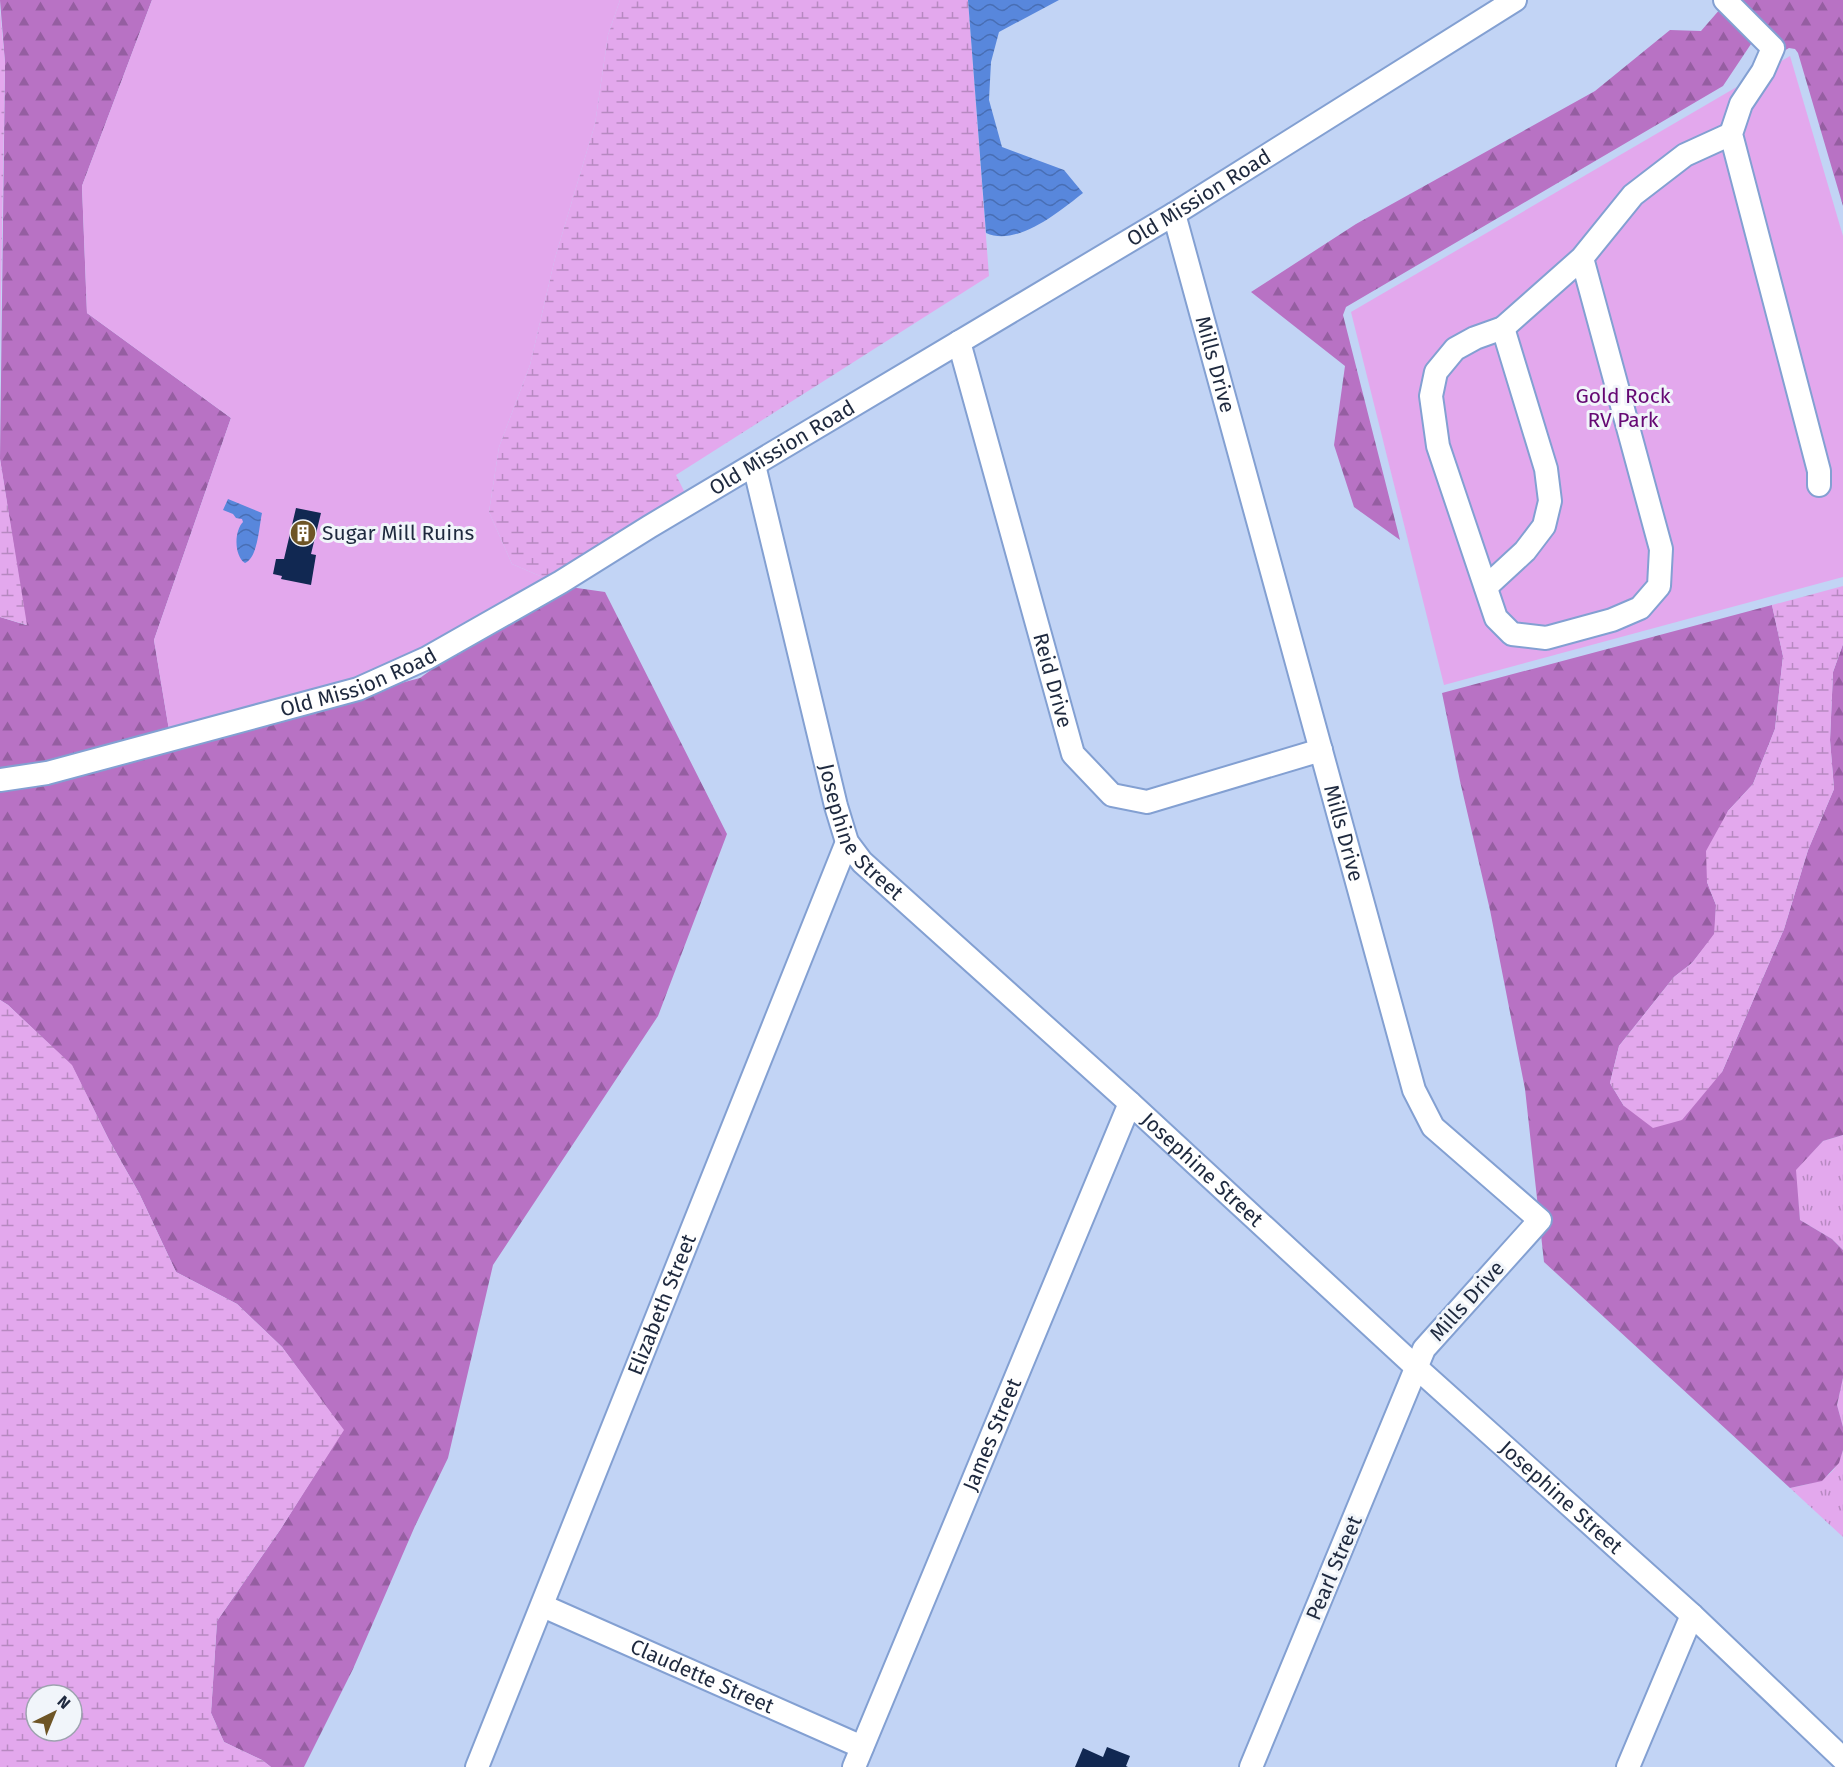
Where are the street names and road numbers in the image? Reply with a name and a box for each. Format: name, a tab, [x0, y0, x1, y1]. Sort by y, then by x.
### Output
street label: Old Mission Road	[1122, 143, 1276, 252]
street label: Mills Drive	[1190, 313, 1241, 416]
street label: Old Mission Road	[705, 394, 860, 501]
street label: Reid Drive	[1027, 630, 1078, 731]
street label: Old Mission Road	[277, 642, 441, 722]
street label: Josephine Street	[813, 761, 909, 906]
street label: Mills Drive	[1318, 782, 1369, 884]
street label: Josephine Street	[1136, 1107, 1269, 1233]
street label: Elizabeth Street	[622, 1230, 702, 1379]
street label: Mills Drive	[1424, 1255, 1510, 1347]
street label: James Street	[957, 1374, 1027, 1495]
street label: Josephine Street	[1494, 1435, 1628, 1560]
street label: Pearl Street	[1300, 1511, 1368, 1624]
street label: Claudette Street	[626, 1633, 778, 1720]

